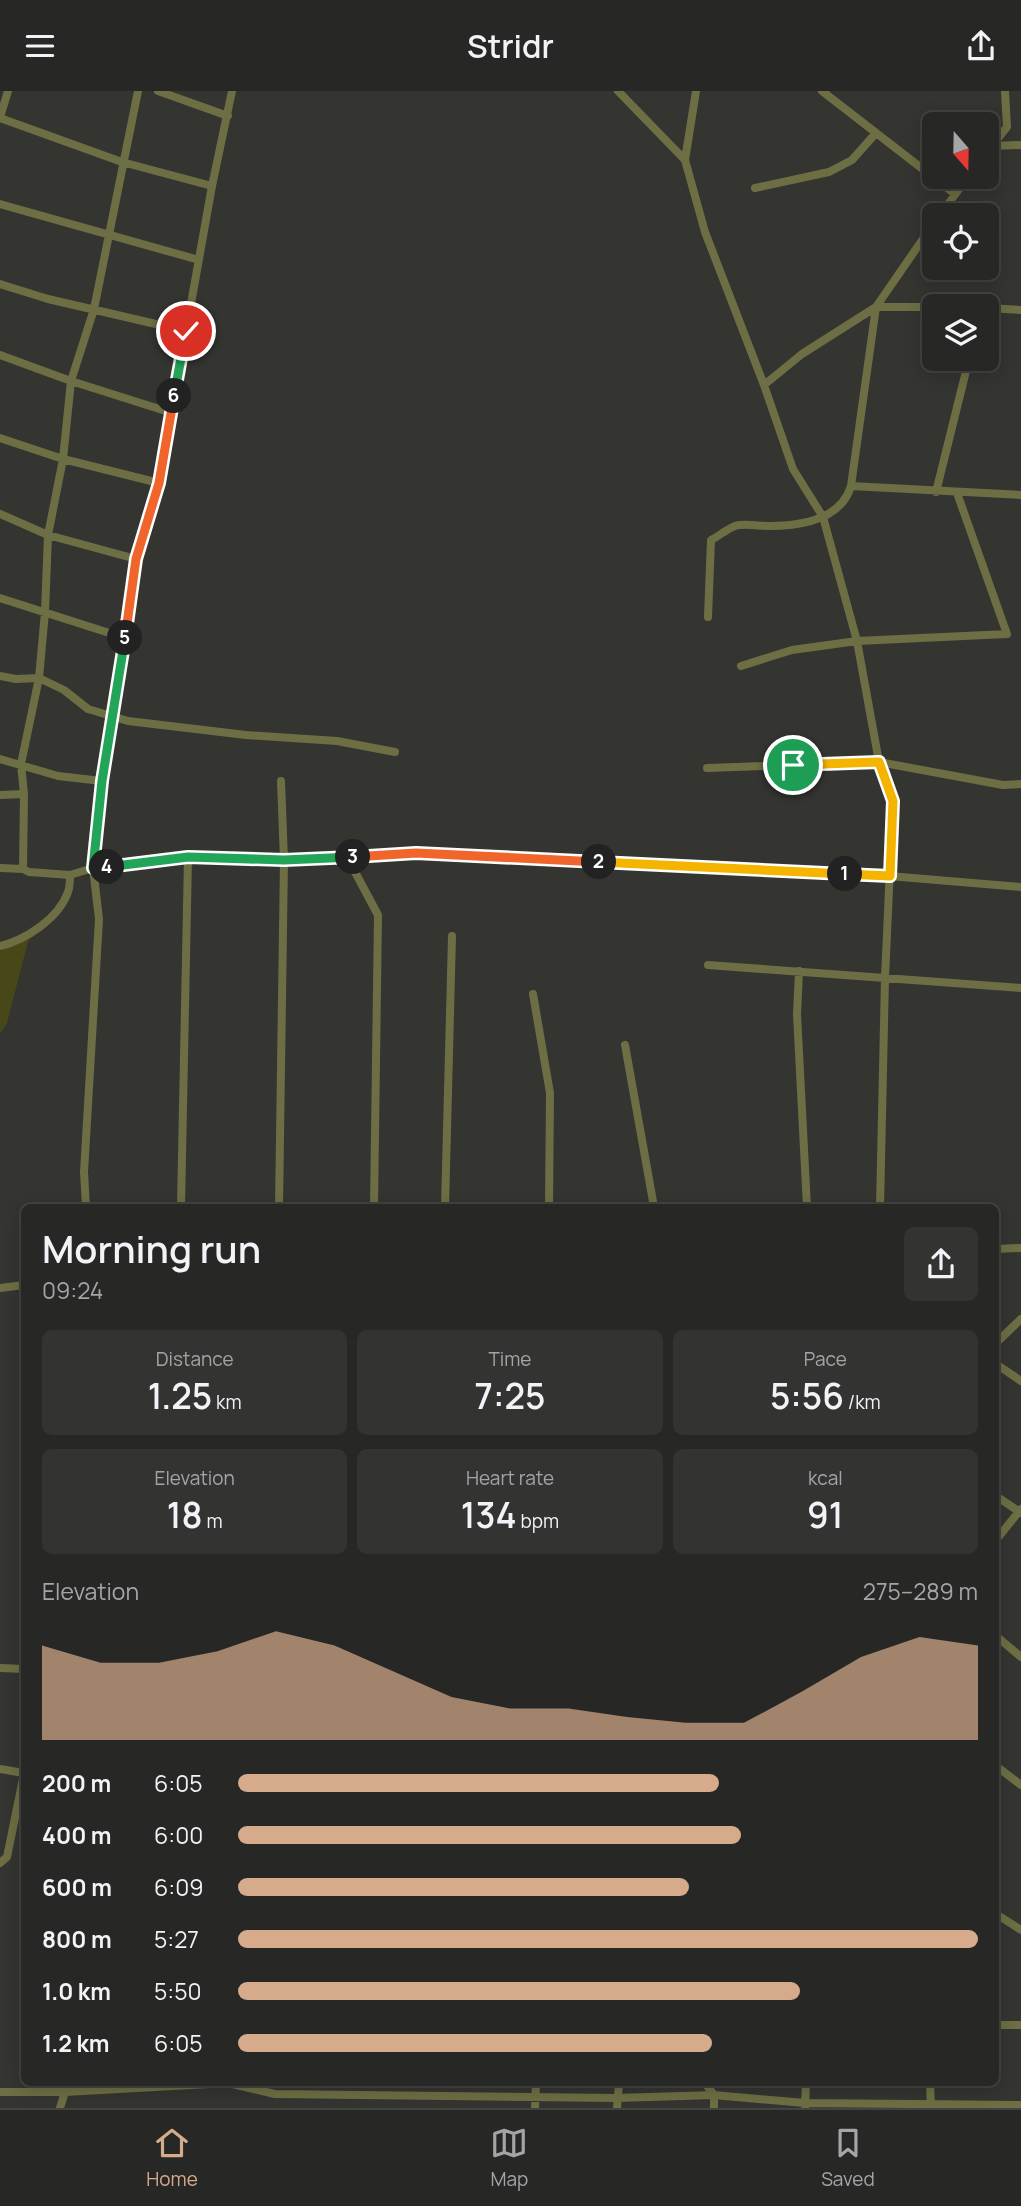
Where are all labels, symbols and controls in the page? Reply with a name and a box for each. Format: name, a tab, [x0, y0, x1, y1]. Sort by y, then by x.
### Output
text: Stridr	[467, 24, 554, 68]
icon: menu	[21, 27, 59, 65]
icon: share	[962, 27, 1000, 65]
north arrow	[922, 112, 999, 189]
map controls	[922, 112, 999, 371]
button: locate	[922, 203, 999, 280]
button: layers	[922, 294, 999, 371]
pin	[156, 301, 216, 361]
icon: check	[167, 312, 205, 350]
pin: 6	[156, 379, 192, 413]
text: 6	[168, 382, 179, 408]
pin: 5	[108, 621, 142, 655]
text: 5	[119, 624, 130, 650]
pin	[763, 735, 823, 795]
icon: arrive	[774, 746, 812, 784]
pin: 3	[336, 839, 370, 875]
text: 3	[347, 843, 358, 869]
pin: 2	[582, 845, 616, 879]
text: 2	[593, 848, 604, 874]
pin: 4	[90, 849, 124, 885]
text: 4	[101, 853, 112, 879]
pin: 1	[828, 857, 862, 891]
text: 1	[840, 860, 849, 886]
text: Morning run	[42, 1222, 261, 1274]
button: share	[904, 1227, 978, 1301]
text: 09:24	[42, 1274, 103, 1306]
text: Distance	[156, 1346, 234, 1372]
text: Time	[489, 1346, 531, 1372]
text: Pace	[804, 1346, 847, 1372]
text: 1.25	[148, 1372, 212, 1420]
text: 7:25	[475, 1372, 545, 1420]
text: 5:56	[770, 1372, 844, 1420]
text: km	[212, 1389, 242, 1415]
text: /km	[844, 1389, 881, 1415]
text: Elevation	[155, 1465, 235, 1491]
text: Heart rate	[466, 1465, 554, 1491]
text: kcal	[808, 1465, 843, 1491]
text: 18	[167, 1491, 203, 1539]
text: 134	[461, 1491, 517, 1539]
text: 91	[807, 1491, 844, 1539]
text: m	[203, 1508, 223, 1534]
text: bpm	[517, 1508, 559, 1534]
text: Elevation	[42, 1575, 139, 1607]
text: 275–289 m	[863, 1575, 978, 1607]
text: 200 m	[42, 1767, 111, 1799]
text: 6:05	[154, 1767, 202, 1799]
text: 400 m	[42, 1819, 112, 1851]
text: 6:00	[154, 1819, 203, 1851]
text: 600 m	[42, 1871, 112, 1903]
text: 6:09	[154, 1871, 203, 1903]
text: 800 m	[42, 1923, 112, 1955]
text: 5:27	[154, 1923, 199, 1955]
text: 1.0 km	[42, 1975, 111, 2007]
text: 5:50	[154, 1975, 201, 2007]
text: 1.2 km	[42, 2027, 109, 2059]
text: 6:05	[154, 2027, 202, 2059]
tab: Home	[146, 2124, 198, 2192]
tab: Map	[490, 2124, 528, 2192]
tab: Saved	[821, 2124, 875, 2192]

